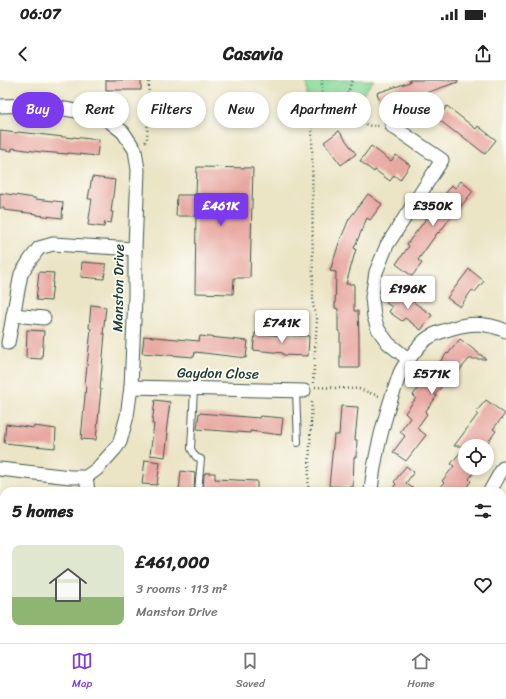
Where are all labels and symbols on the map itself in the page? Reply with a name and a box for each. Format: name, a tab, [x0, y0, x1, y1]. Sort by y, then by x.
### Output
pin: £461K	[193, 193, 249, 227]
pin: £350K	[405, 193, 461, 227]
street label: Manston Drive	[105, 244, 132, 332]
pin: £196K	[380, 276, 436, 310]
pin: £741K	[254, 310, 310, 344]
street label: Gaydon Close	[177, 360, 259, 387]
pin: £571K	[404, 361, 460, 395]

